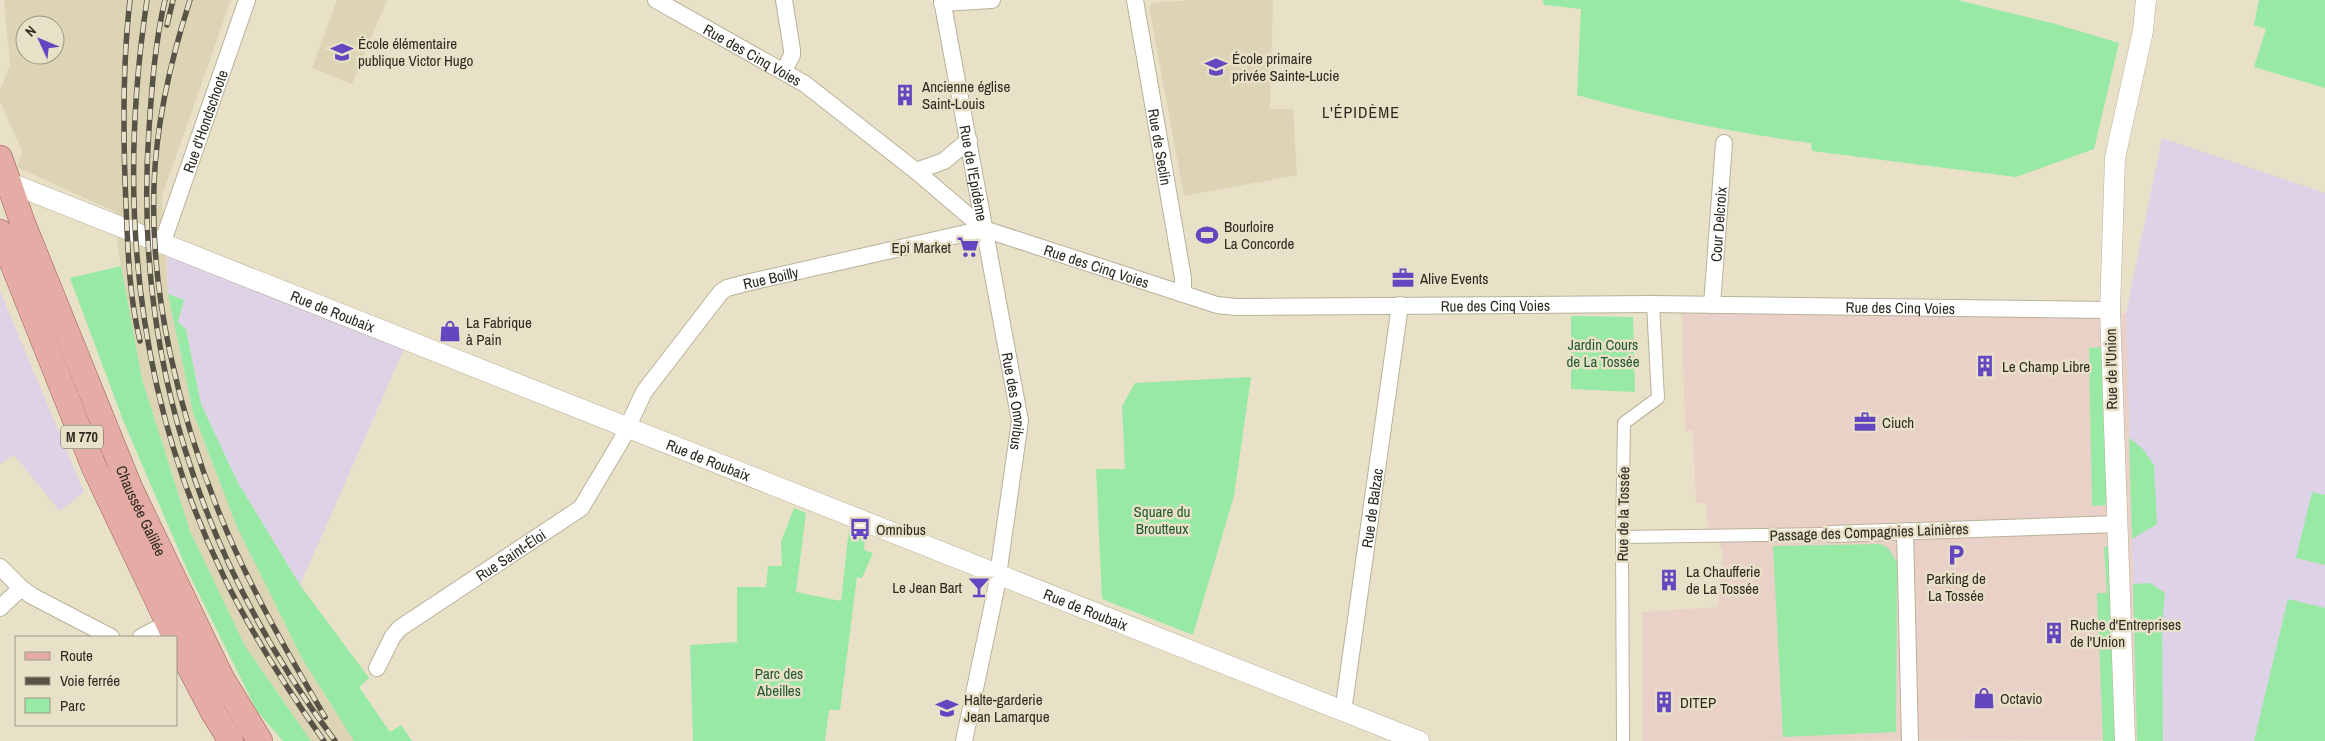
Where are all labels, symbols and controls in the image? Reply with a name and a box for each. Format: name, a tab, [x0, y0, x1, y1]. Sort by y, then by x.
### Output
north arrow	[15, 15, 65, 65]
street label: Rue des Cinq Voies	[700, 18, 806, 91]
text: N	[21, 22, 40, 40]
place label: École élémentaire publique Victor Hugo	[358, 33, 474, 71]
school or university icon: École élémentaire publique Victor Hugo	[329, 39, 355, 65]
place label: École primaire privée Sainte-Lucie	[1232, 48, 1340, 86]
school or university icon: École primaire privée Sainte-Lucie	[1203, 54, 1229, 80]
street label: Rue d'Hondschoote	[177, 67, 232, 176]
place label: Ancienne église Saint-Louis	[921, 76, 1010, 114]
building icon: Ancienne église Saint-Louis	[892, 82, 918, 108]
district label: L'ÉPIDÈME	[1322, 101, 1400, 123]
street label: Rue de Seclin	[1143, 107, 1177, 187]
street label: Rue de l'Epidème	[955, 123, 993, 223]
street label: Cour Delcroix	[1705, 185, 1731, 263]
place label: Bourloire La Concorde	[1224, 216, 1295, 254]
sports icon: Bourloire La Concorde	[1194, 222, 1220, 248]
supermarket icon: Epi Market	[955, 234, 981, 260]
place label: Epi Market	[892, 237, 952, 258]
street label: Rue des Cinq Voies	[1041, 239, 1152, 293]
street label: Rue Boilly	[741, 261, 801, 294]
office icon: Alive Events	[1390, 265, 1416, 291]
place label: Alive Events	[1419, 268, 1488, 289]
street label: Rue de Roubaix	[288, 285, 379, 337]
street label: Rue des Cinq Voies	[1441, 294, 1550, 316]
street label: Rue des Cinq Voies	[1845, 296, 1955, 318]
place label: La Fabrique à Pain	[466, 312, 532, 350]
shop icon: La Fabrique à Pain	[437, 318, 463, 344]
street label: Rue de l'Union	[2100, 328, 2122, 410]
park label: Jardin Cours de La Tossée	[1567, 334, 1640, 372]
street label: Rue des Omnibus	[997, 350, 1030, 452]
building icon: Le Champ Libre	[1972, 353, 1998, 379]
place label: Le Champ Libre	[2002, 356, 2090, 377]
office icon: Ciuch	[1852, 409, 1878, 435]
place label: Ciuch	[1882, 412, 1914, 433]
road number: M 770	[61, 426, 103, 448]
street label: Rue de Roubaix	[663, 433, 754, 486]
street label: Chaussée Galilée	[111, 462, 172, 560]
street label: Rue de la Tossée	[1612, 466, 1634, 562]
street label: Rue de Balzac	[1356, 467, 1388, 549]
park label: Square du Broutteux	[1134, 501, 1190, 539]
bus stop icon: Omnibus	[847, 516, 873, 542]
street label: Passage des Compagnies Lainières	[1769, 518, 1969, 546]
place label: Omnibus	[876, 519, 926, 540]
street label: Rue Saint-Éloi	[471, 524, 550, 586]
parking icon: Parking de La Tossée	[1943, 542, 1969, 568]
place label: La Chaufferie de La Tossée	[1686, 561, 1760, 599]
building icon: La Chaufferie de La Tossée	[1656, 567, 1682, 593]
place label: Parking de La Tossée	[1926, 568, 1986, 606]
bar icon: Le Jean Bart	[966, 574, 992, 600]
place label: Le Jean Bart	[892, 577, 963, 598]
street label: Rue de Roubaix	[1041, 583, 1132, 636]
place label: Ruche d'Entreprises de l'Union	[2070, 614, 2181, 652]
building icon: Ruche d'Entreprises de l'Union	[2041, 620, 2067, 646]
legend	[15, 636, 178, 726]
text: Route	[60, 645, 93, 666]
park label: Parc des Abeilles	[755, 663, 803, 701]
text: Voie ferrée	[60, 670, 120, 691]
shop icon: Octavio	[1971, 685, 1997, 711]
place label: Octavio	[2000, 688, 2043, 709]
place label: Halte-garderie Jean Lamarque	[964, 689, 1050, 727]
building icon: DITEP	[1651, 689, 1677, 715]
place label: DITEP	[1680, 692, 1716, 713]
text: Parc	[60, 695, 85, 716]
school or university icon: Halte-garderie Jean Lamarque	[934, 695, 960, 721]

